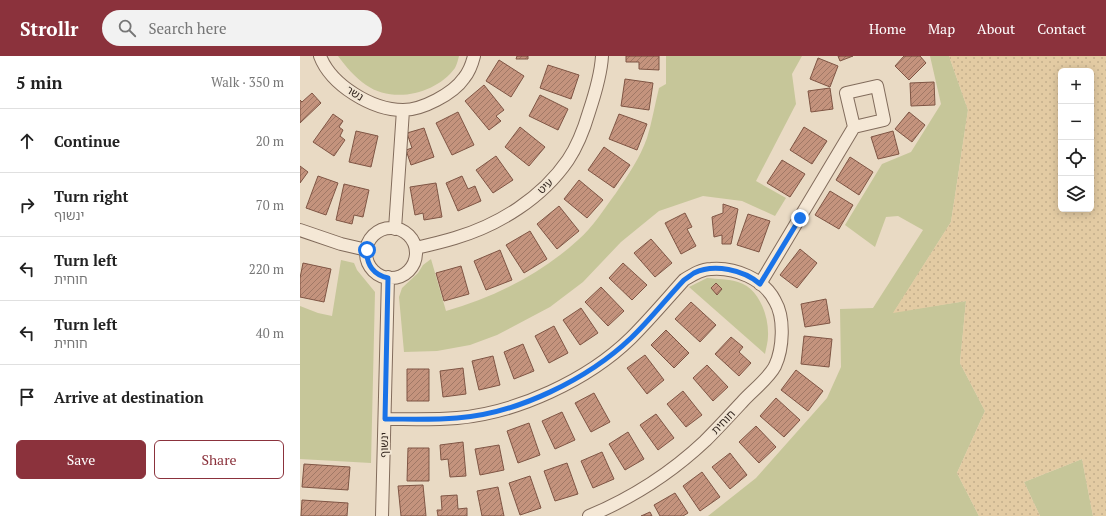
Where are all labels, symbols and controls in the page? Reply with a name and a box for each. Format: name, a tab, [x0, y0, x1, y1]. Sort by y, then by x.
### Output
search box	[102, 10, 382, 46]
text: Strollr	[20, 16, 78, 41]
icon: search	[116, 17, 138, 39]
text: Search here	[148, 18, 226, 38]
text: Home	[869, 19, 906, 38]
text: Map	[928, 19, 955, 38]
text: About	[977, 19, 1015, 38]
text: Contact	[1037, 19, 1086, 38]
map controls	[1058, 68, 1094, 212]
button: +	[1058, 68, 1094, 104]
text: 5 min	[16, 71, 63, 94]
text: Walk · 350 m	[211, 73, 284, 91]
street label: נשר	[344, 82, 366, 104]
button: −	[1058, 104, 1094, 140]
icon: ahead	[16, 130, 38, 152]
text: Continue	[54, 131, 120, 151]
text: 20 m	[256, 132, 284, 150]
button: locate	[1058, 140, 1094, 176]
street label: עיט	[534, 175, 556, 197]
button: layers	[1058, 176, 1094, 212]
text: Turn right	[54, 186, 129, 206]
icon: right	[16, 194, 38, 216]
text: 70 m	[256, 196, 284, 214]
text: ינשוף	[54, 206, 84, 224]
route end	[791, 209, 809, 227]
route start	[358, 241, 376, 259]
text: Turn left	[54, 250, 118, 270]
icon: left	[16, 258, 38, 280]
text: 220 m	[249, 260, 284, 278]
text: חוחית	[54, 270, 88, 288]
text: Turn left	[54, 314, 118, 334]
icon: left	[16, 322, 38, 344]
text: 40 m	[256, 324, 284, 342]
text: חוחית	[54, 334, 88, 352]
icon: arrive	[16, 386, 38, 408]
text: Arrive at destination	[54, 387, 204, 407]
street label: חוחית	[708, 407, 738, 437]
street label: ינשוף	[377, 432, 391, 458]
button: Save	[16, 440, 146, 479]
button: Share	[154, 440, 284, 479]

